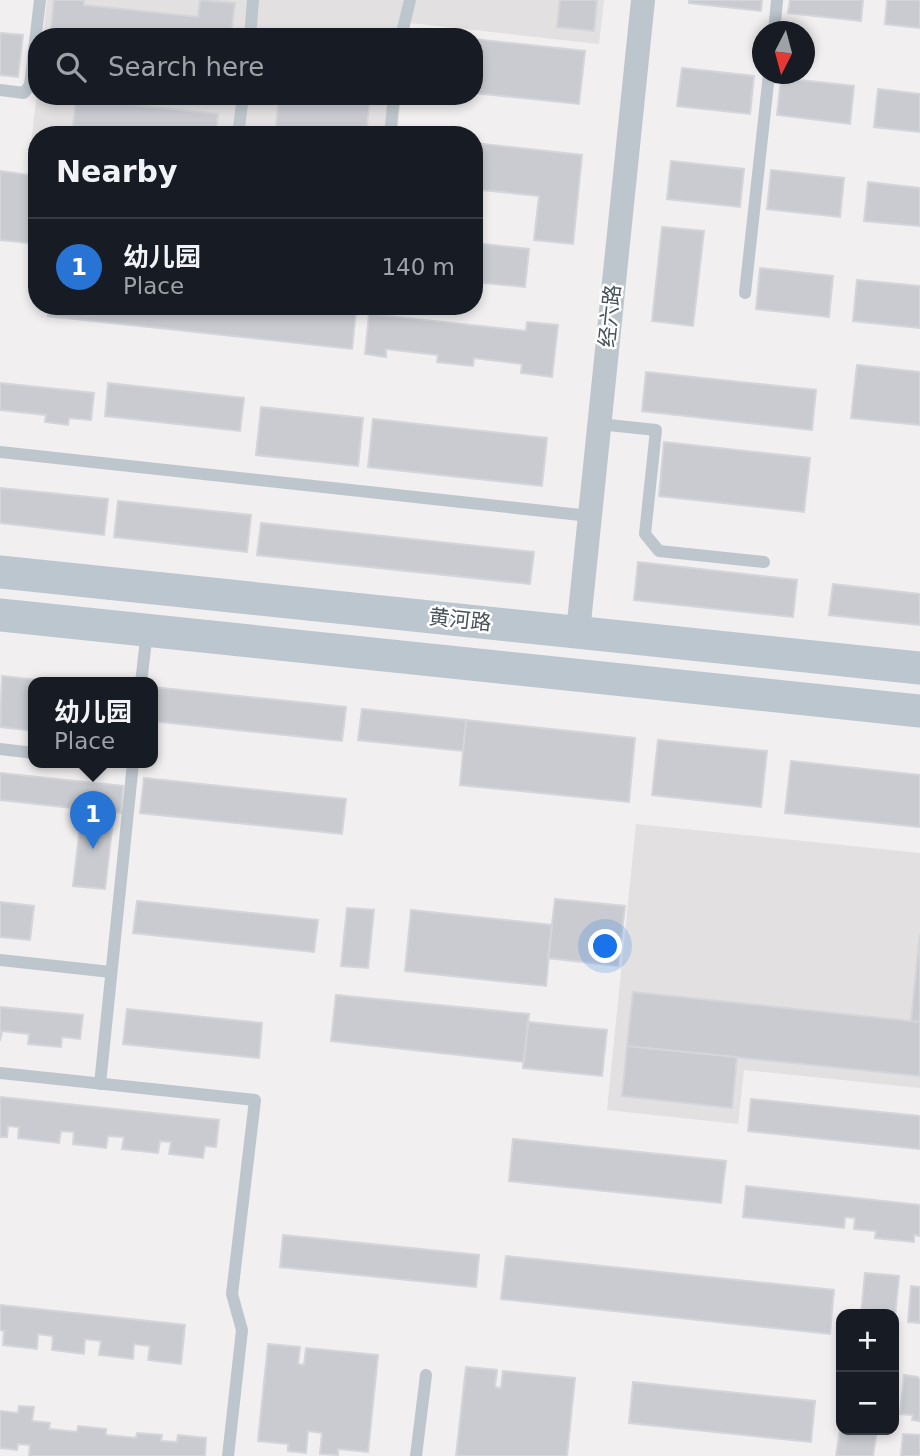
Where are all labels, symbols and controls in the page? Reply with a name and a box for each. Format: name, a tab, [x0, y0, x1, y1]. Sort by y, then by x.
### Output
north arrow	[752, 21, 815, 84]
search box	[28, 28, 483, 105]
icon: search	[52, 48, 90, 86]
text: Search here	[108, 52, 264, 82]
text: Nearby	[56, 154, 178, 189]
text: 幼儿园	[123, 242, 201, 272]
text: 1	[71, 254, 87, 280]
text: 140 m	[381, 254, 455, 280]
text: Place	[123, 273, 184, 299]
street label: 经六路	[595, 283, 625, 349]
street label: 黄河路	[427, 605, 493, 635]
popup	[28, 677, 158, 768]
text: 幼儿园	[54, 697, 132, 727]
text: Place	[54, 728, 115, 754]
pin: 1	[70, 791, 116, 849]
your location	[588, 929, 622, 963]
map controls	[836, 1309, 899, 1435]
button: +	[836, 1309, 899, 1372]
button: −	[836, 1372, 899, 1435]

